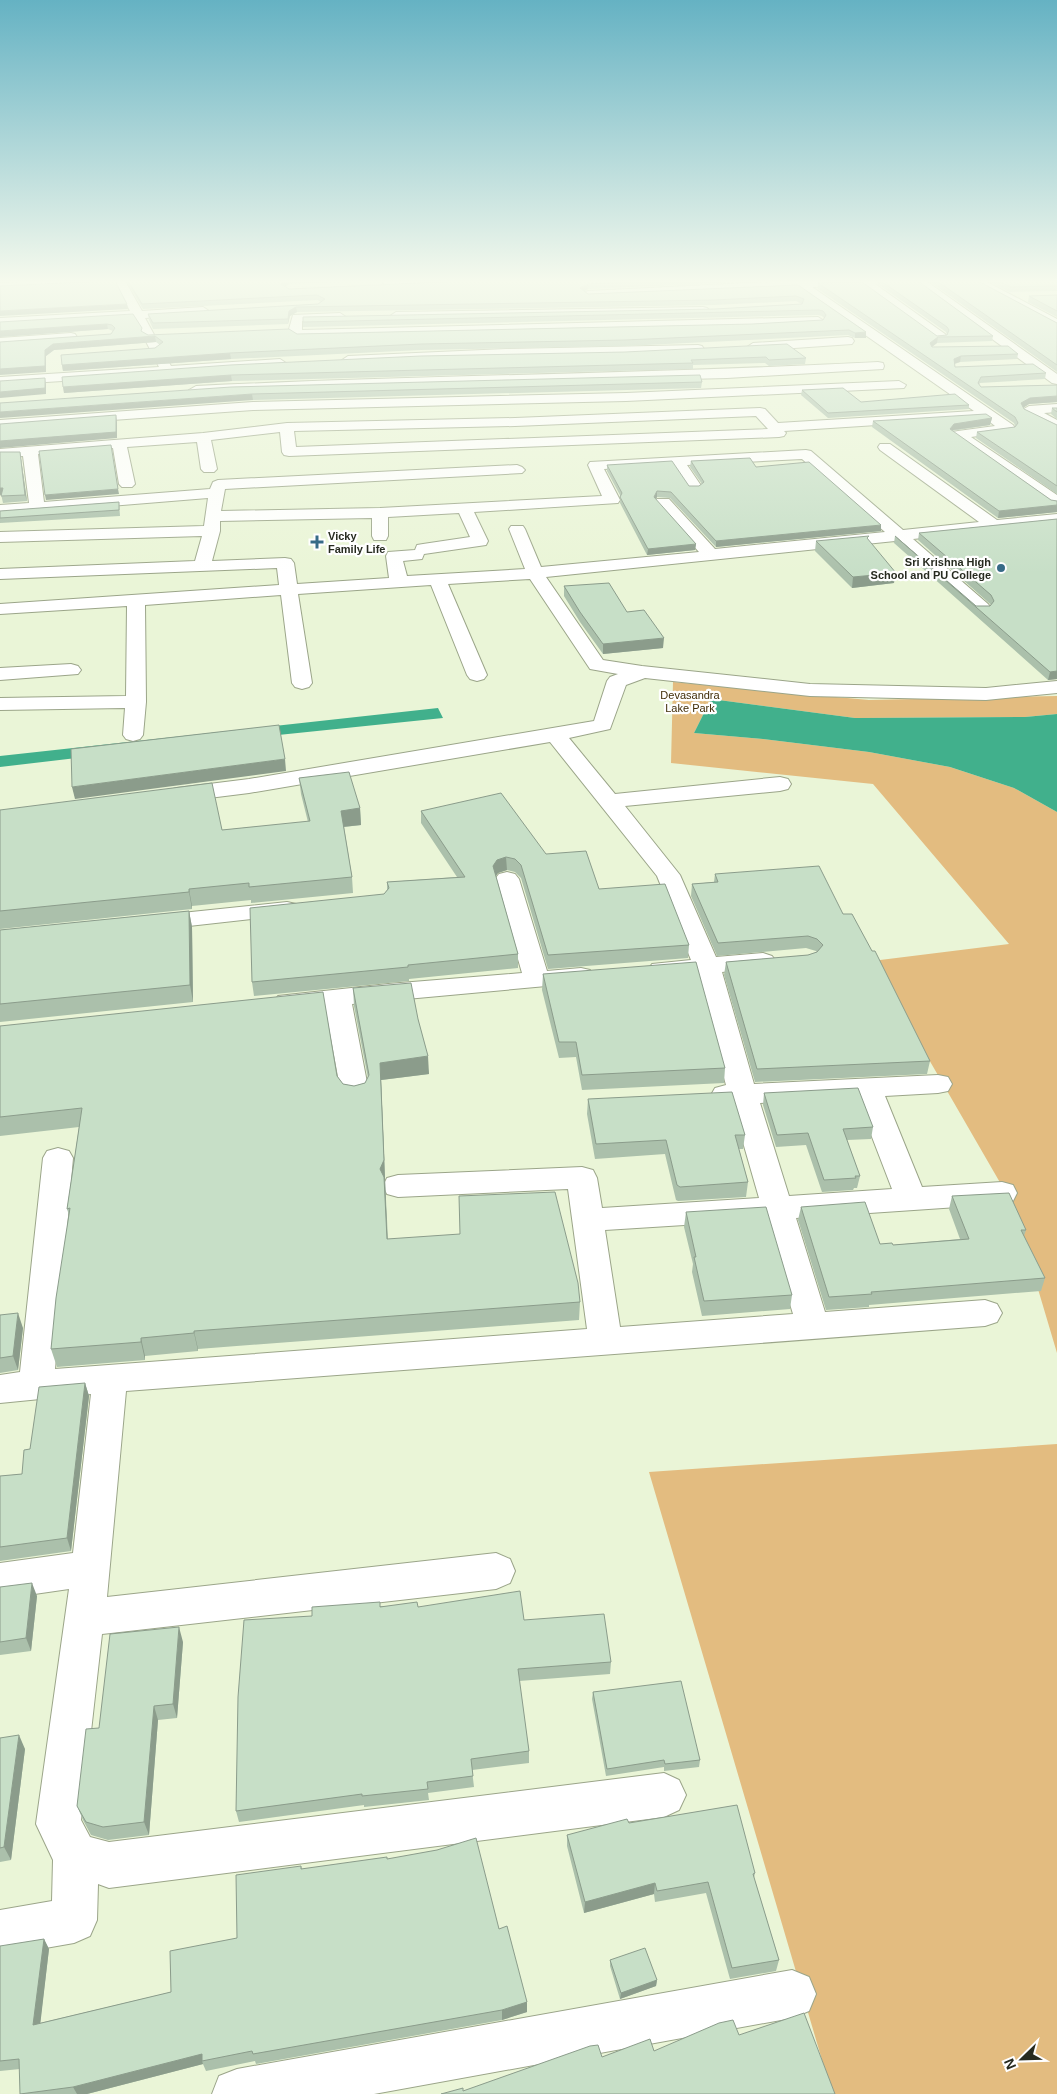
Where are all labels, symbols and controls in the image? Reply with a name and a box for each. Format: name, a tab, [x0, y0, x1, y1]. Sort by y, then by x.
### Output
place label: Vicky Family Life	[328, 530, 385, 555]
marker: Vicky Family Life	[310, 535, 324, 549]
place label: Sri Krishna High School and PU College	[871, 556, 991, 581]
marker: Sri Krishna High School and PU College	[995, 562, 1007, 574]
park label: Devasandra Lake Park	[660, 689, 721, 714]
north arrow	[997, 2034, 1047, 2084]
text: N	[1001, 2056, 1019, 2072]

